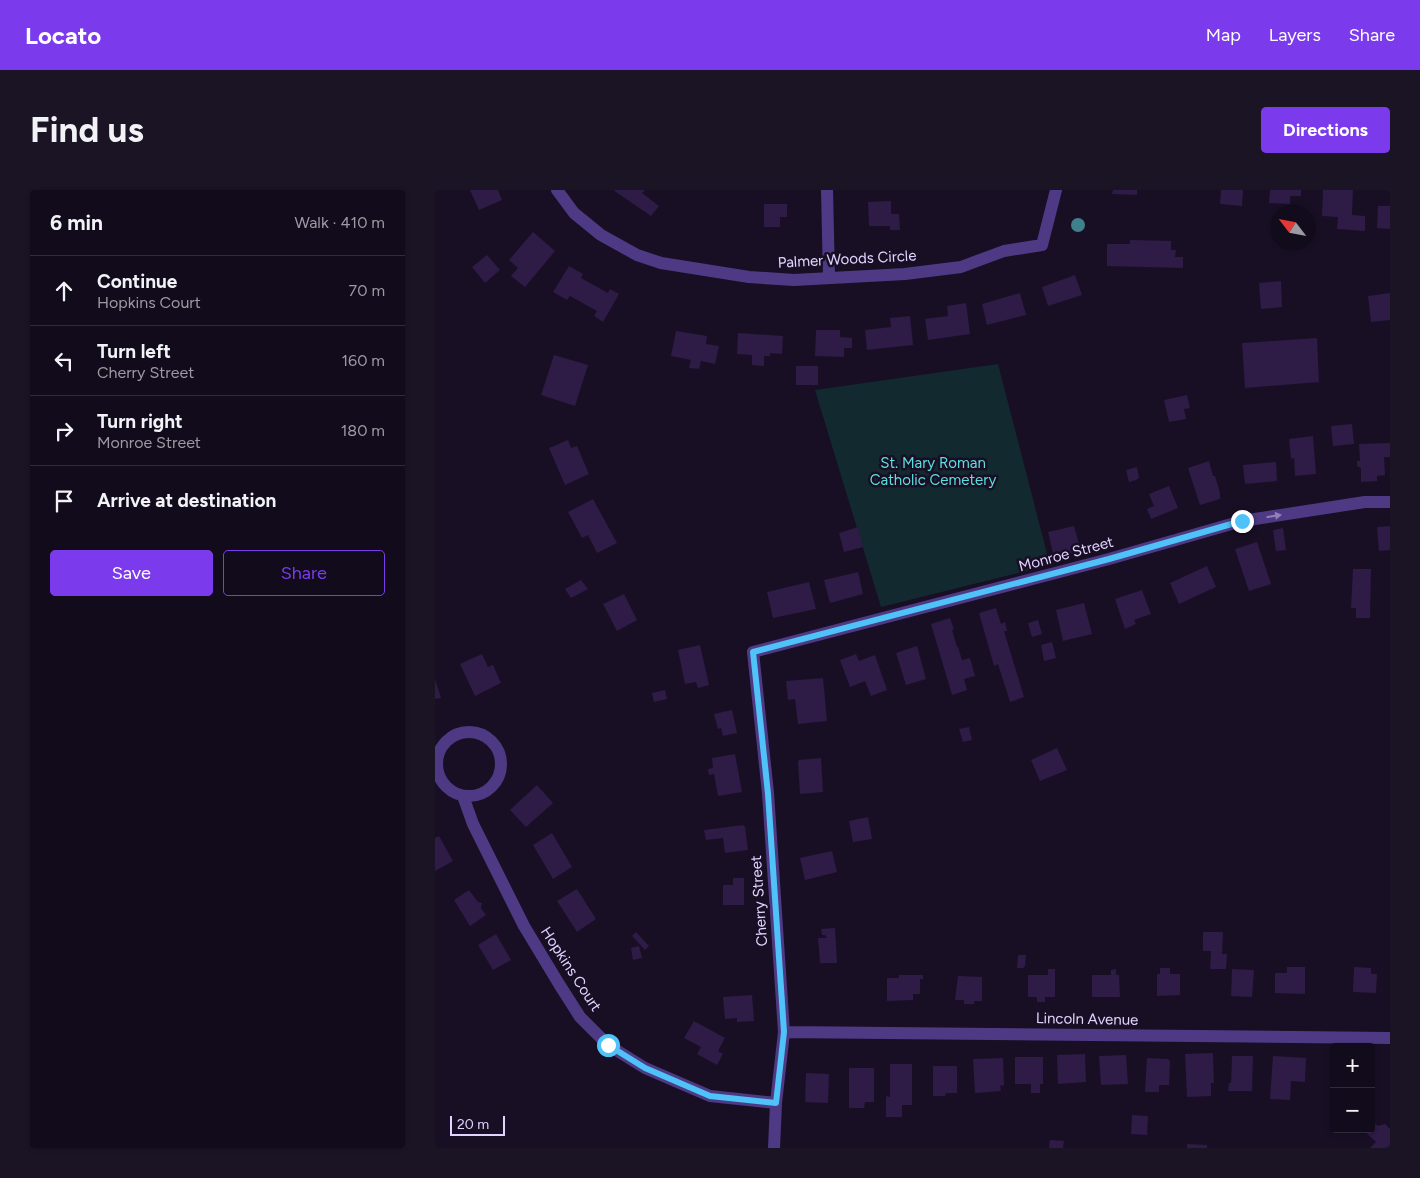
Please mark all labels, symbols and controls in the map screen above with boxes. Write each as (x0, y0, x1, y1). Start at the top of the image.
text: Locato (25, 21, 101, 50)
text: Map (1206, 24, 1241, 46)
text: Layers (1269, 24, 1321, 46)
text: Share (1349, 24, 1395, 46)
button: Directions (1261, 107, 1390, 153)
text: Find us (30, 109, 144, 151)
north arrow (1270, 205, 1315, 250)
text: 6 min (50, 210, 103, 235)
text: Walk · 410 m (295, 213, 385, 232)
street label: Palmer Woods Circle (777, 246, 917, 272)
text: Continue (97, 270, 177, 293)
icon: ahead (50, 277, 78, 305)
text: 70 m (349, 281, 385, 300)
text: Hopkins Court (97, 293, 201, 312)
text: Turn left (97, 340, 171, 363)
icon: left (50, 347, 78, 375)
text: 160 m (342, 351, 385, 370)
text: Cherry Street (97, 363, 194, 382)
text: Turn right (97, 410, 183, 433)
icon: right (50, 417, 78, 445)
text: 180 m (341, 421, 385, 440)
text: Monroe Street (97, 433, 201, 452)
park label: St. Mary Roman Catholic Cemetery (870, 454, 996, 489)
icon: arrive (50, 487, 78, 515)
text: Arrive at destination (97, 489, 276, 512)
route end (1231, 510, 1254, 533)
one-way arrow (1266, 512, 1282, 520)
street label: Monroe Street (1017, 533, 1116, 575)
button: Save (50, 550, 213, 596)
button: Share (223, 550, 385, 596)
street label: Cherry Street (747, 855, 771, 947)
street label: Hopkins Court (537, 923, 605, 1015)
street label: Lincoln Avenue (1036, 1009, 1138, 1029)
route start (597, 1034, 620, 1057)
map controls (1330, 1043, 1375, 1133)
button: + (1330, 1043, 1375, 1088)
button: − (1330, 1088, 1375, 1133)
scale bar (450, 1113, 505, 1136)
text: 20 m (457, 1116, 489, 1133)

